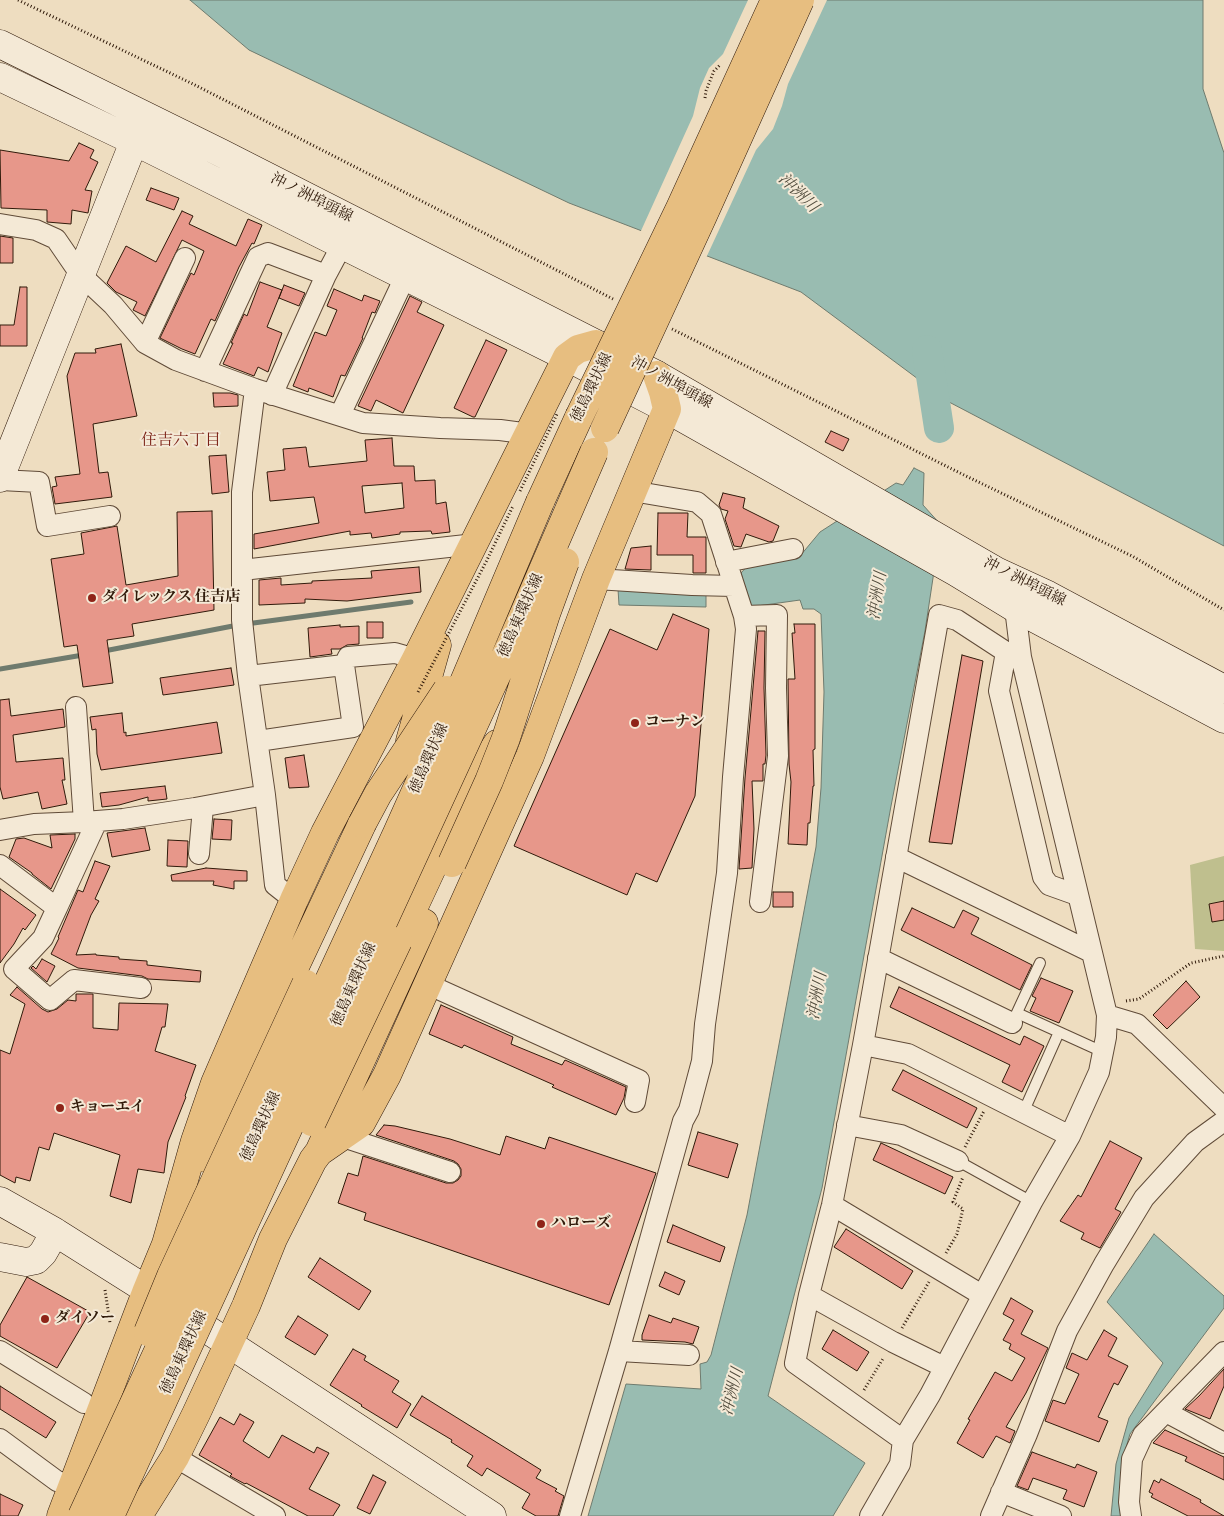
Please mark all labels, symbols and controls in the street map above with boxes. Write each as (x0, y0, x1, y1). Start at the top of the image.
water label: 沖洲川 (773, 170, 821, 218)
street label: 沖ノ洲埠頭線 (267, 171, 355, 227)
street label: 徳島環状線 (568, 350, 618, 426)
street label: 沖ノ洲埠頭線 (627, 354, 715, 414)
district label: 住吉六丁目 (141, 432, 221, 452)
street label: 沖ノ洲埠頭線 (980, 555, 1068, 611)
street label: 徳島東環状線 (495, 571, 549, 661)
water label: 沖洲川 (866, 571, 892, 621)
place label: ダイレックス 住吉店 (102, 589, 240, 607)
marker: ダイレックス 住吉店 (86, 592, 98, 604)
place label: コーナン (645, 714, 705, 732)
marker: コーナン (629, 717, 641, 729)
street label: 徳島環状線 (407, 721, 453, 797)
street label: 徳島東環状線 (328, 940, 382, 1030)
water label: 沖洲川 (805, 971, 833, 1021)
street label: 徳島環状線 (238, 1089, 286, 1165)
place label: キョーエイ (70, 1099, 145, 1117)
marker: キョーエイ (54, 1102, 66, 1114)
place label: ハローズ (551, 1215, 611, 1233)
marker: ハローズ (535, 1218, 547, 1230)
street label: 徳島東環状線 (158, 1308, 212, 1398)
place label: ダイソー (55, 1310, 115, 1328)
marker: ダイソー (39, 1313, 51, 1325)
water label: 沖洲川 (719, 1366, 749, 1418)

